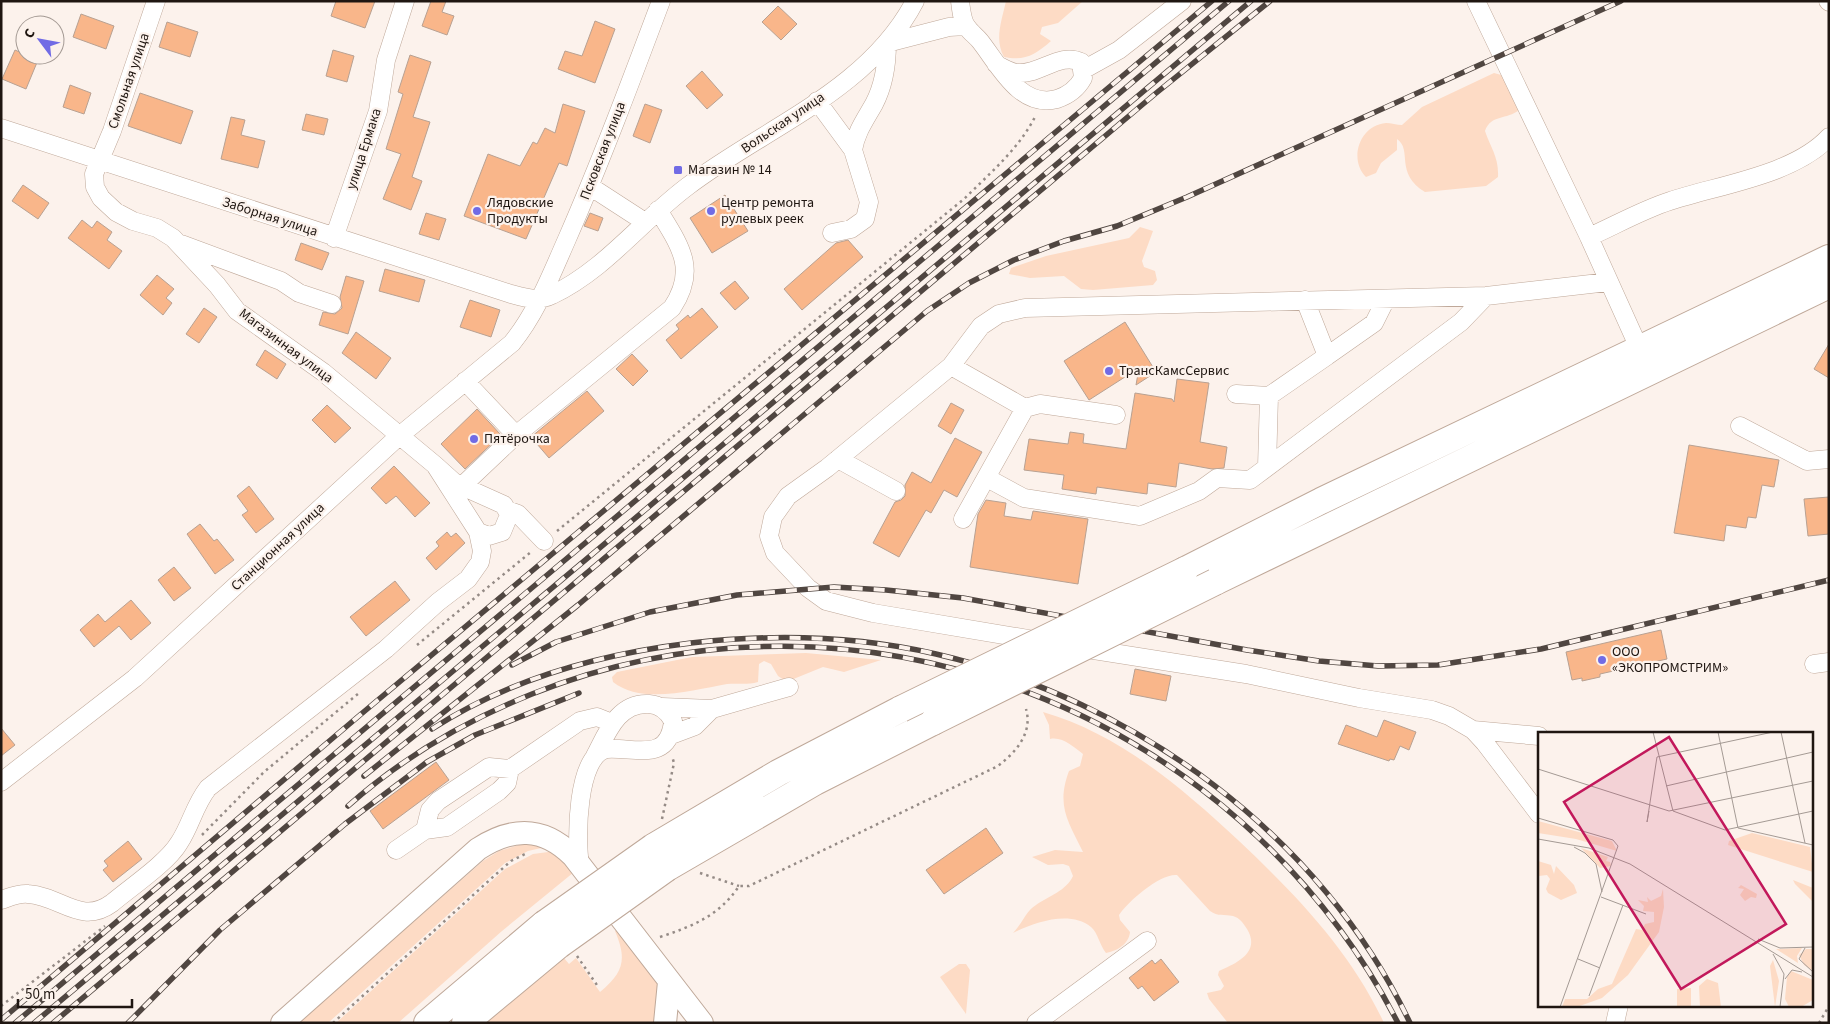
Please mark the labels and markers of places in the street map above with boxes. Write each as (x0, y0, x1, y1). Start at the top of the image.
place label: Магазин № 14 (688, 160, 772, 180)
marker: Магазин № 14 (672, 164, 684, 176)
place label: Лядовские Продукты (487, 193, 553, 229)
place label: Центр ремонта рулевых реек (721, 193, 814, 229)
marker: Лядовские Продукты (471, 205, 483, 217)
marker: Центр ремонта рулевых реек (705, 205, 717, 217)
place label: ТрансКамсСервис (1119, 361, 1230, 381)
marker: ТрансКамсСервис (1103, 365, 1115, 377)
place label: Пятёрочка (484, 429, 550, 449)
marker: Пятёрочка (468, 433, 480, 445)
place label: ООО «ЭКОПРОМСТРИМ» (1612, 642, 1728, 678)
marker: ООО «ЭКОПРОМСТРИМ» (1596, 654, 1608, 666)

